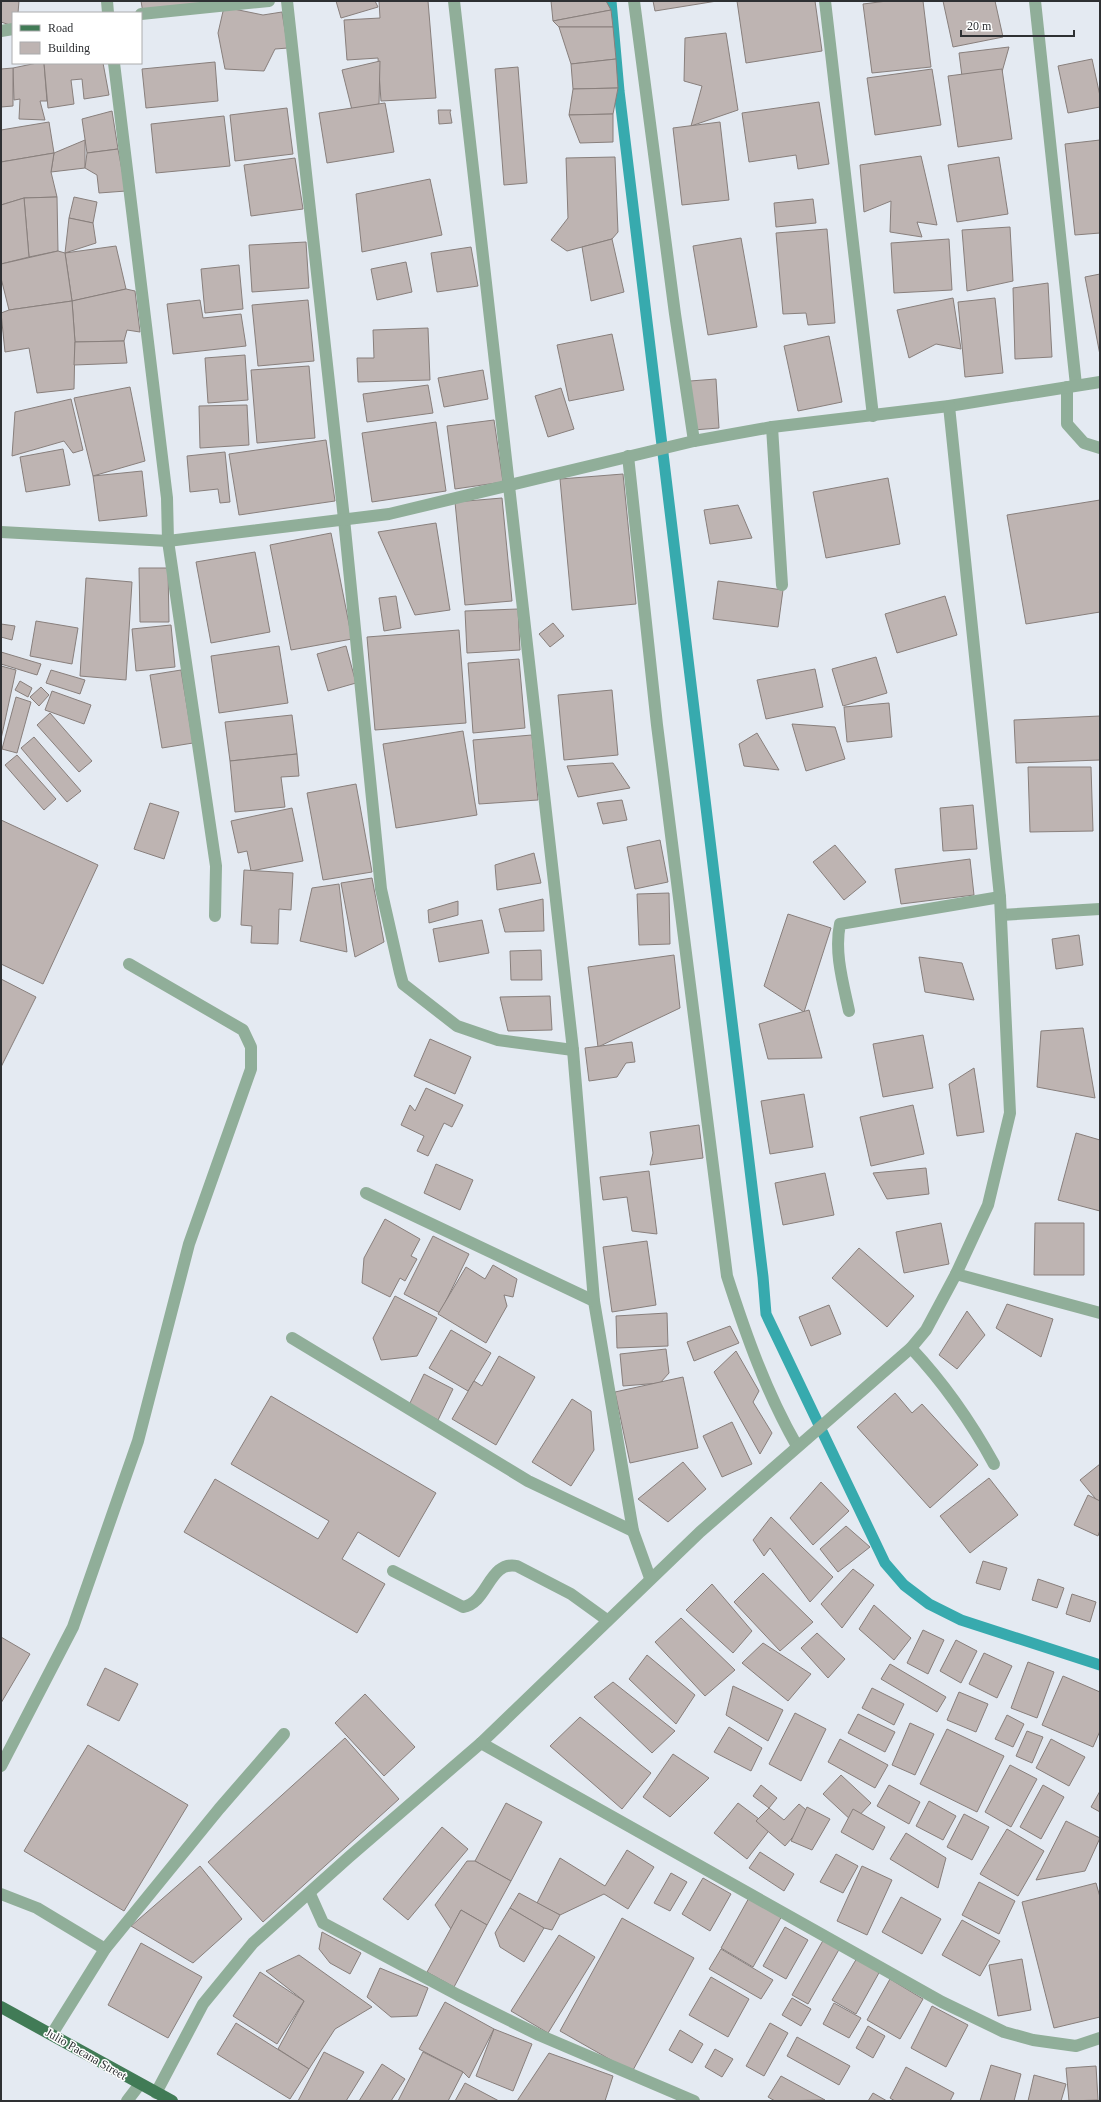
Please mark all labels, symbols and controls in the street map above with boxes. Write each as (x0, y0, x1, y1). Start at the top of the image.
legend (12, 12, 142, 64)
scale bar (961, 12, 1074, 38)
text: 20 m (967, 19, 992, 33)
text: Road (48, 21, 73, 35)
text: Building (48, 41, 90, 55)
street label: Julio Pacana Street (43, 2025, 130, 2083)

